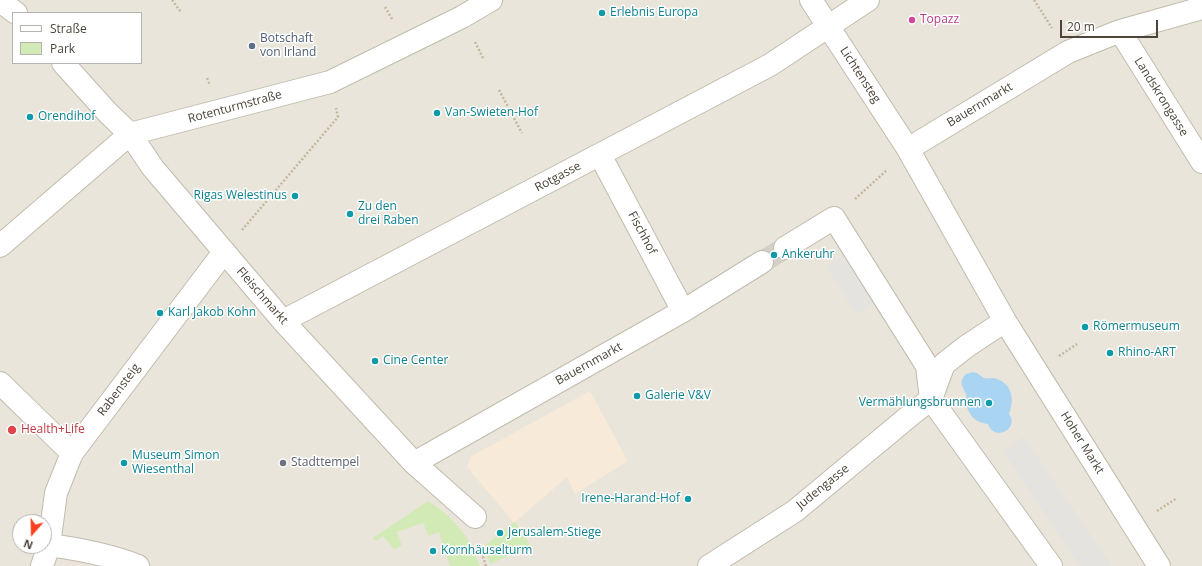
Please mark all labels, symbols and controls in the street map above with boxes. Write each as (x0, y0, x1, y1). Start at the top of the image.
place label: Erlebnis Europa (610, 6, 698, 20)
marker: Erlebnis Europa (597, 8, 607, 18)
legend (12, 12, 142, 64)
scale bar (1062, 12, 1160, 38)
place label: Topazz (920, 13, 959, 27)
marker: Topazz (907, 15, 917, 25)
text: 20 m (1067, 18, 1095, 35)
text: Straße (50, 20, 87, 37)
place label: Botschaft von Irland (260, 32, 316, 60)
text: Park (50, 40, 75, 57)
marker: Botschaft von Irland (247, 41, 257, 51)
street label: Lichtensteg (837, 44, 883, 106)
street label: Landskrongasse (1131, 55, 1191, 139)
street label: Bauernmarkt (945, 80, 1015, 130)
street label: Rotenturmstraße (187, 88, 283, 126)
place label: Van-Swieten-Hof (445, 106, 538, 120)
marker: Van-Swieten-Hof (432, 108, 442, 118)
place label: Orendihof (38, 110, 95, 124)
marker: Orendihof (25, 112, 35, 122)
street label: Rotgasse (532, 159, 584, 195)
place label: Rigas Welestinus (193, 189, 287, 203)
marker: Rigas Welestinus (290, 191, 300, 201)
place label: Zu den drei Raben (358, 200, 419, 228)
marker: Zu den drei Raben (345, 209, 355, 219)
street label: Fischhof (625, 209, 659, 257)
place label: Ankeruhr (782, 248, 835, 262)
marker: Ankeruhr (769, 250, 779, 260)
street label: Fleischmarkt (233, 264, 291, 328)
place label: Karl Jakob Kohn (168, 306, 256, 320)
marker: Karl Jakob Kohn (155, 308, 165, 318)
place label: Römermuseum (1093, 320, 1180, 334)
marker: Römermuseum (1080, 322, 1090, 332)
street label: Bauernmarkt (553, 340, 625, 388)
place label: Rhino-ART (1118, 346, 1176, 360)
marker: Rhino-ART (1105, 348, 1115, 358)
place label: Cine Center (383, 354, 448, 368)
marker: Cine Center (370, 356, 380, 366)
street label: Rabensteig (95, 361, 143, 419)
place label: Galerie V&V (645, 389, 711, 403)
marker: Galerie V&V (632, 391, 642, 401)
place label: Vermählungsbrunnen (859, 396, 981, 410)
marker: Vermählungsbrunnen (984, 398, 994, 408)
street label: Hoher Markt (1057, 409, 1107, 477)
place label: Health+Life (21, 423, 85, 437)
marker: Health+Life (6, 424, 18, 436)
place label: Museum Simon Wiesenthal (132, 449, 219, 477)
place label: Stadttempel (291, 456, 359, 470)
marker: Museum Simon Wiesenthal (119, 458, 129, 468)
marker: Stadttempel (278, 458, 288, 468)
street label: Judengasse (794, 461, 852, 513)
place label: Irene-Harand-Hof (581, 492, 680, 506)
marker: Irene-Harand-Hof (683, 494, 693, 504)
north arrow (12, 514, 52, 554)
place label: Jerusalem-Stiege (508, 526, 601, 540)
marker: Jerusalem-Stiege (495, 528, 505, 538)
text: N (21, 536, 35, 553)
place label: Kornhäuselturm (441, 544, 532, 558)
marker: Kornhäuselturm (428, 546, 438, 556)

